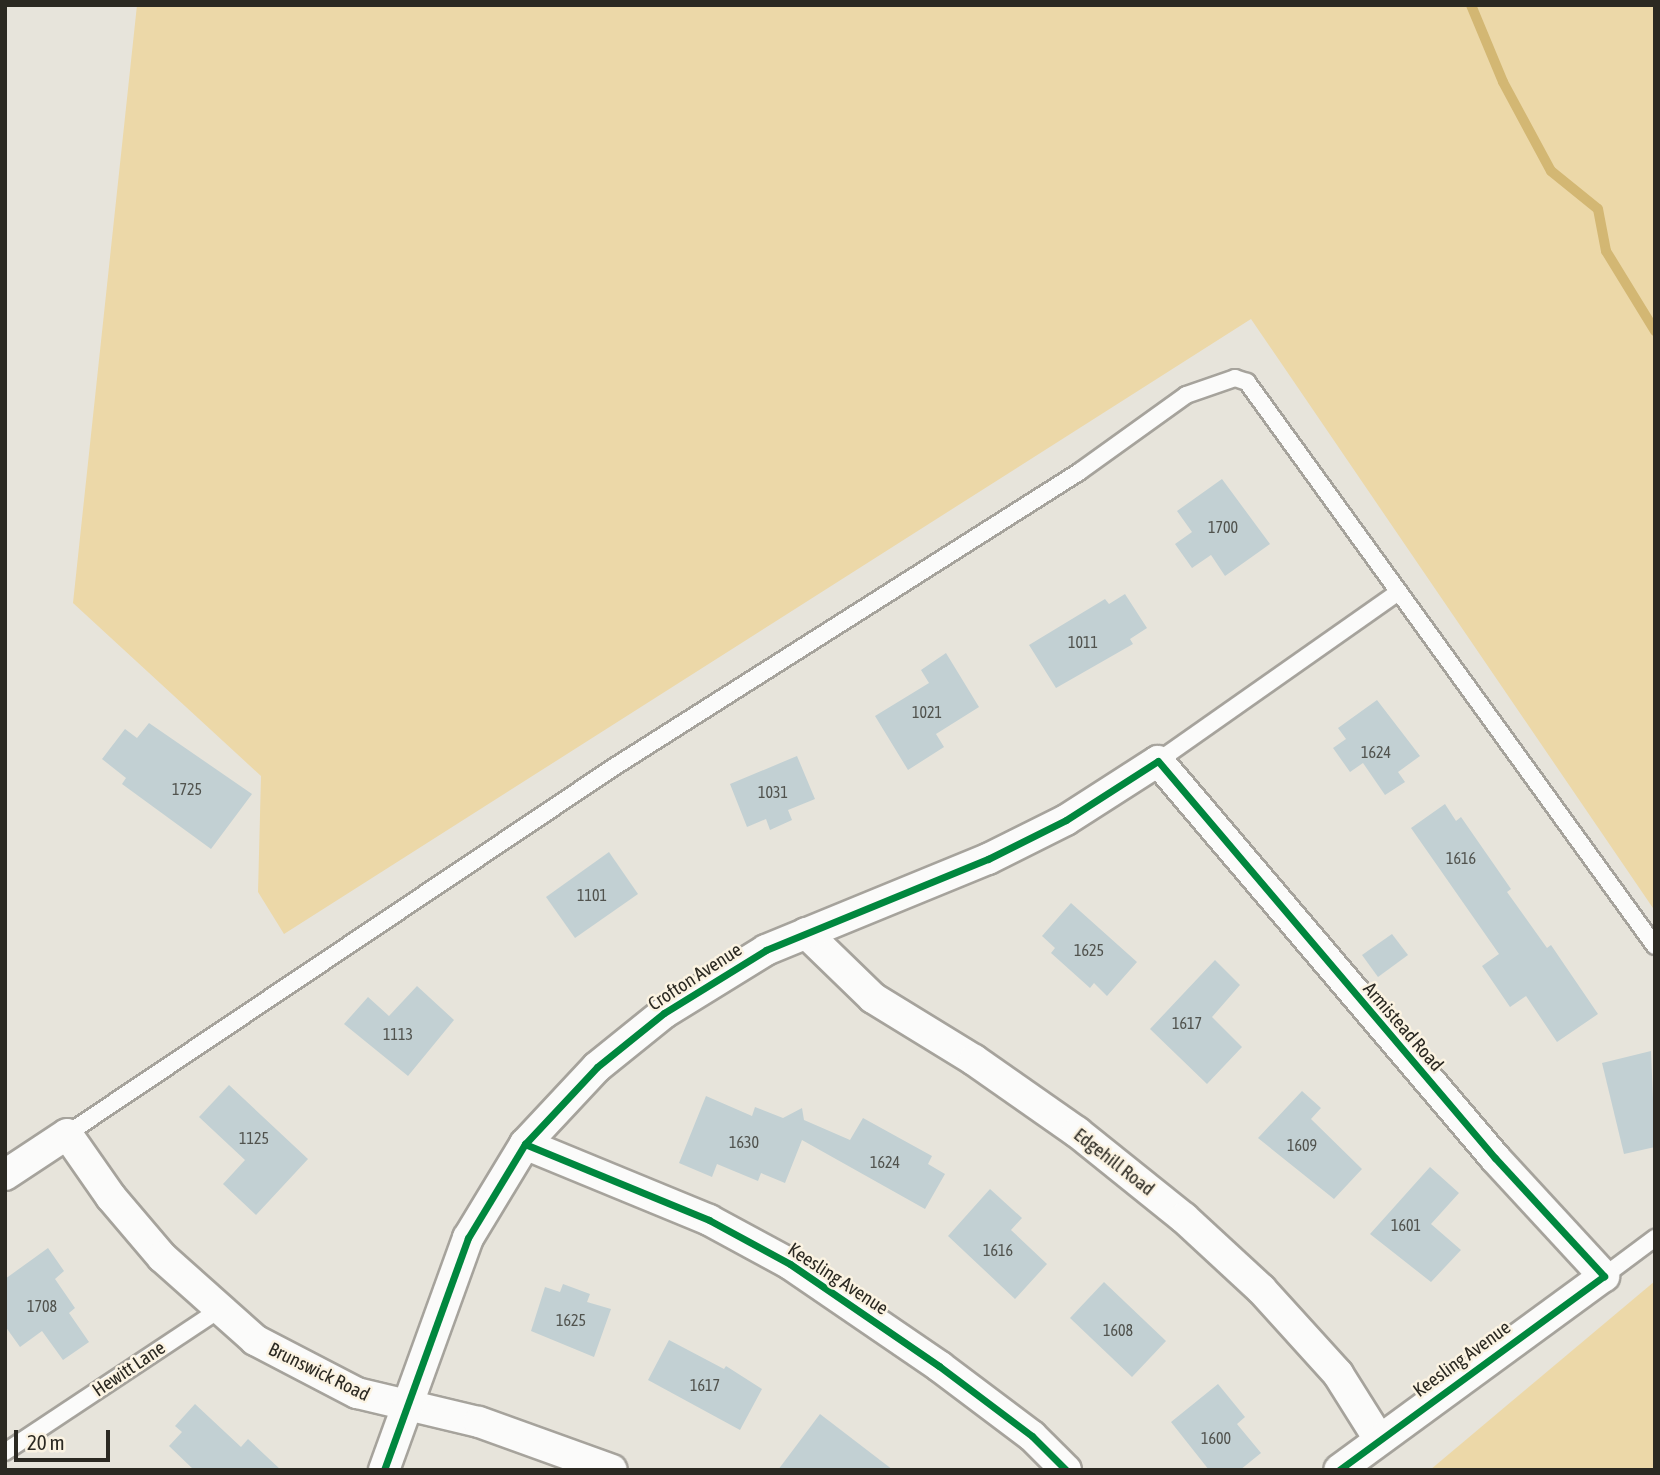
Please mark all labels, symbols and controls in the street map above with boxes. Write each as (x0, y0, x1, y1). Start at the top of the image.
house number: 1700 (1208, 517, 1238, 537)
house number: 1011 (1068, 632, 1098, 652)
house number: 1021 (912, 702, 942, 722)
house number: 1624 (1361, 742, 1391, 762)
house number: 1725 (172, 779, 202, 799)
house number: 1031 (758, 782, 788, 802)
house number: 1616 (1446, 848, 1476, 868)
house number: 1101 (577, 885, 607, 905)
street label: Crofton Avenue (644, 938, 746, 1016)
house number: 1625 (1074, 940, 1104, 960)
street label: Armistead Road (1358, 978, 1448, 1076)
house number: 1617 (1172, 1013, 1202, 1033)
house number: 1113 (383, 1024, 413, 1044)
street label: Edgehill Road (1069, 1123, 1159, 1201)
house number: 1125 (239, 1128, 269, 1148)
house number: 1630 (729, 1132, 759, 1152)
house number: 1609 (1287, 1135, 1317, 1155)
house number: 1624 (870, 1152, 900, 1172)
house number: 1601 (1391, 1215, 1421, 1235)
street label: Keesling Avenue (784, 1238, 892, 1320)
house number: 1616 (983, 1240, 1013, 1260)
house number: 1708 (27, 1296, 57, 1316)
house number: 1625 (556, 1310, 586, 1330)
street label: Keesling Avenue (1409, 1316, 1515, 1402)
house number: 1608 (1103, 1320, 1133, 1340)
street label: Hewitt Lane (88, 1336, 170, 1402)
street label: Brunswick Road (265, 1338, 373, 1406)
house number: 1617 (690, 1375, 720, 1395)
scale bar (18, 1416, 114, 1460)
house number: 1600 (1201, 1428, 1231, 1448)
text: 20 m (27, 1430, 65, 1454)

